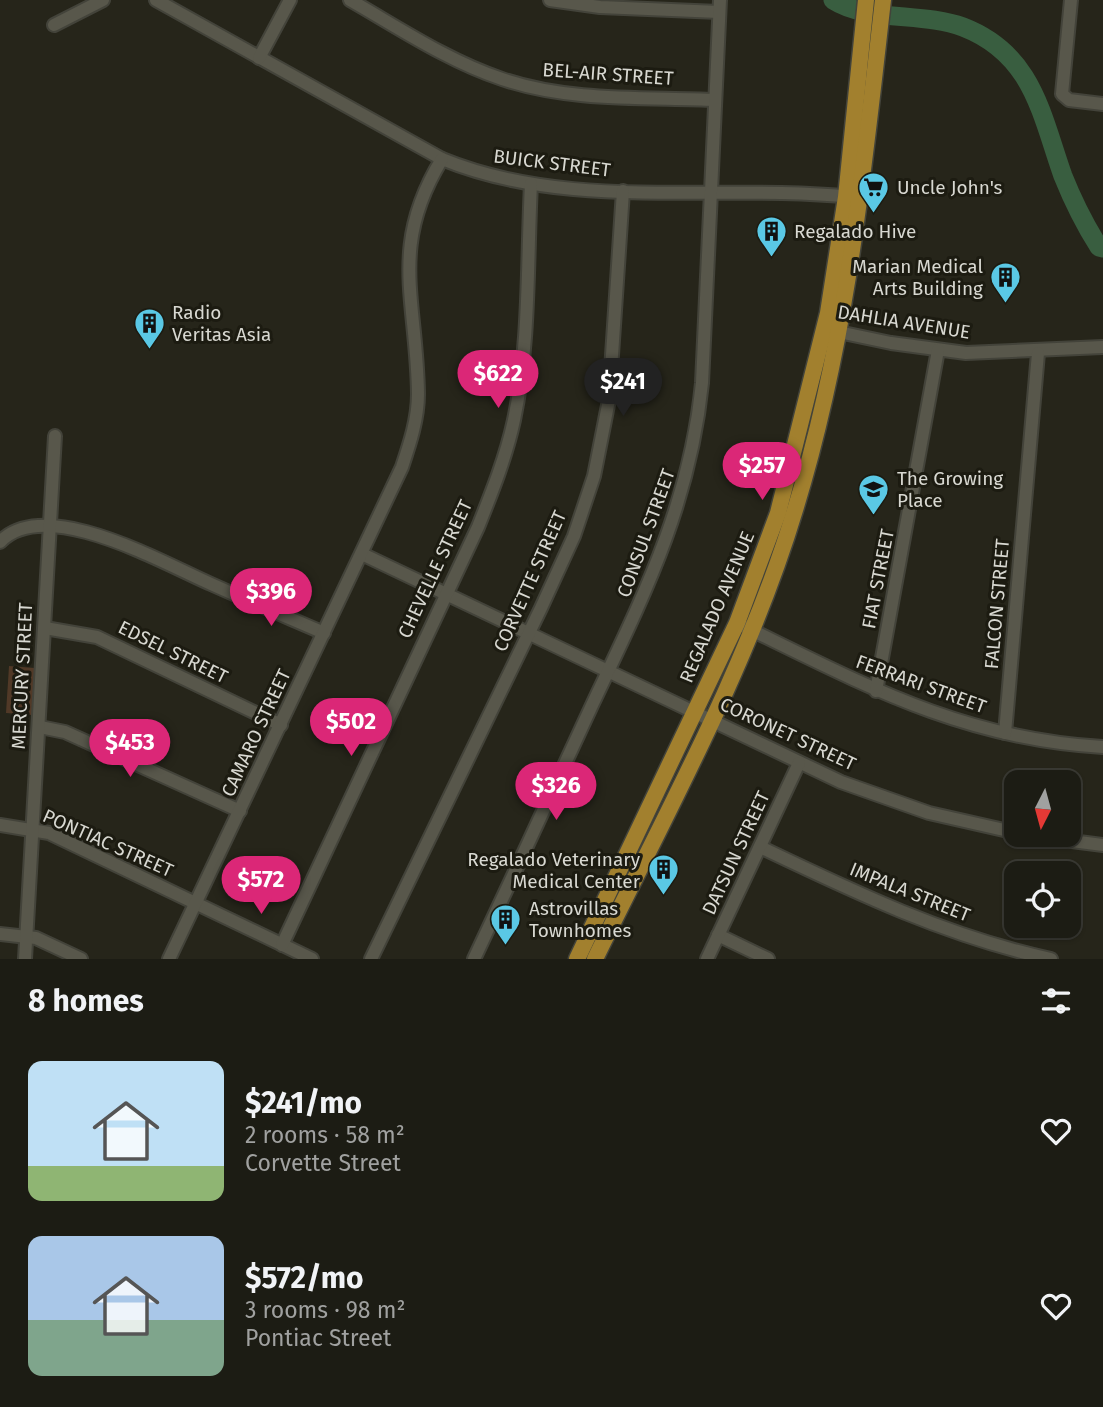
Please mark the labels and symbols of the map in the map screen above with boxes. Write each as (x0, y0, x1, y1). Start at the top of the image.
street label: BEL-AIR STREET (542, 58, 674, 90)
street label: BUICK STREET (492, 144, 612, 182)
supermarket icon: Uncle John's (857, 170, 891, 214)
place label: Uncle John's (897, 176, 1003, 199)
building icon: Regalado Hive (754, 214, 788, 258)
place label: Regalado Hive (794, 220, 916, 243)
place label: Marian Medical Arts Building (852, 255, 983, 300)
building icon: Marian Medical Arts Building (989, 260, 1023, 304)
street label: DAHLIA AVENUE (836, 300, 972, 344)
place label: Radio Veritas Asia (172, 301, 271, 346)
building icon: Radio Veritas Asia (132, 306, 166, 350)
pin: $622 (457, 350, 539, 410)
pin: $241 (582, 358, 664, 418)
pin: $257 (721, 442, 803, 502)
street label: CONSUL STREET (612, 465, 680, 600)
place label: The Growing Place (897, 467, 1003, 512)
school or university icon: The Growing Place (857, 472, 891, 516)
street label: CHEVELLE STREET (393, 496, 477, 642)
street label: CORVETTE STREET (489, 507, 571, 655)
street label: FIAT STREET (857, 527, 899, 631)
street label: REGALADO AVENUE (675, 528, 759, 686)
street label: FALCON STREET (980, 538, 1014, 670)
pin: $396 (230, 568, 312, 628)
street label: MERCURY STREET (7, 602, 37, 750)
street label: EDSEL STREET (115, 616, 232, 688)
street label: FERRARI STREET (853, 650, 989, 718)
street label: CAMARO STREET (216, 665, 296, 800)
street label: CORONET STREET (716, 692, 860, 776)
pin: $502 (310, 698, 392, 758)
pin: $453 (89, 720, 171, 779)
pin: $326 (515, 762, 597, 822)
north arrow (1004, 770, 1082, 847)
street label: DATSUN STREET (697, 787, 775, 918)
street label: PONTIAC STREET (39, 804, 177, 882)
place label: Regalado Veterinary Medical Center (467, 848, 641, 893)
building icon: Regalado Veterinary Medical Center (646, 853, 680, 897)
pin: $572 (220, 856, 302, 916)
street label: IMPALA STREET (846, 857, 974, 927)
place label: Astrovillas Townhomes (529, 897, 631, 942)
building icon: Astrovillas Townhomes (489, 902, 523, 946)

